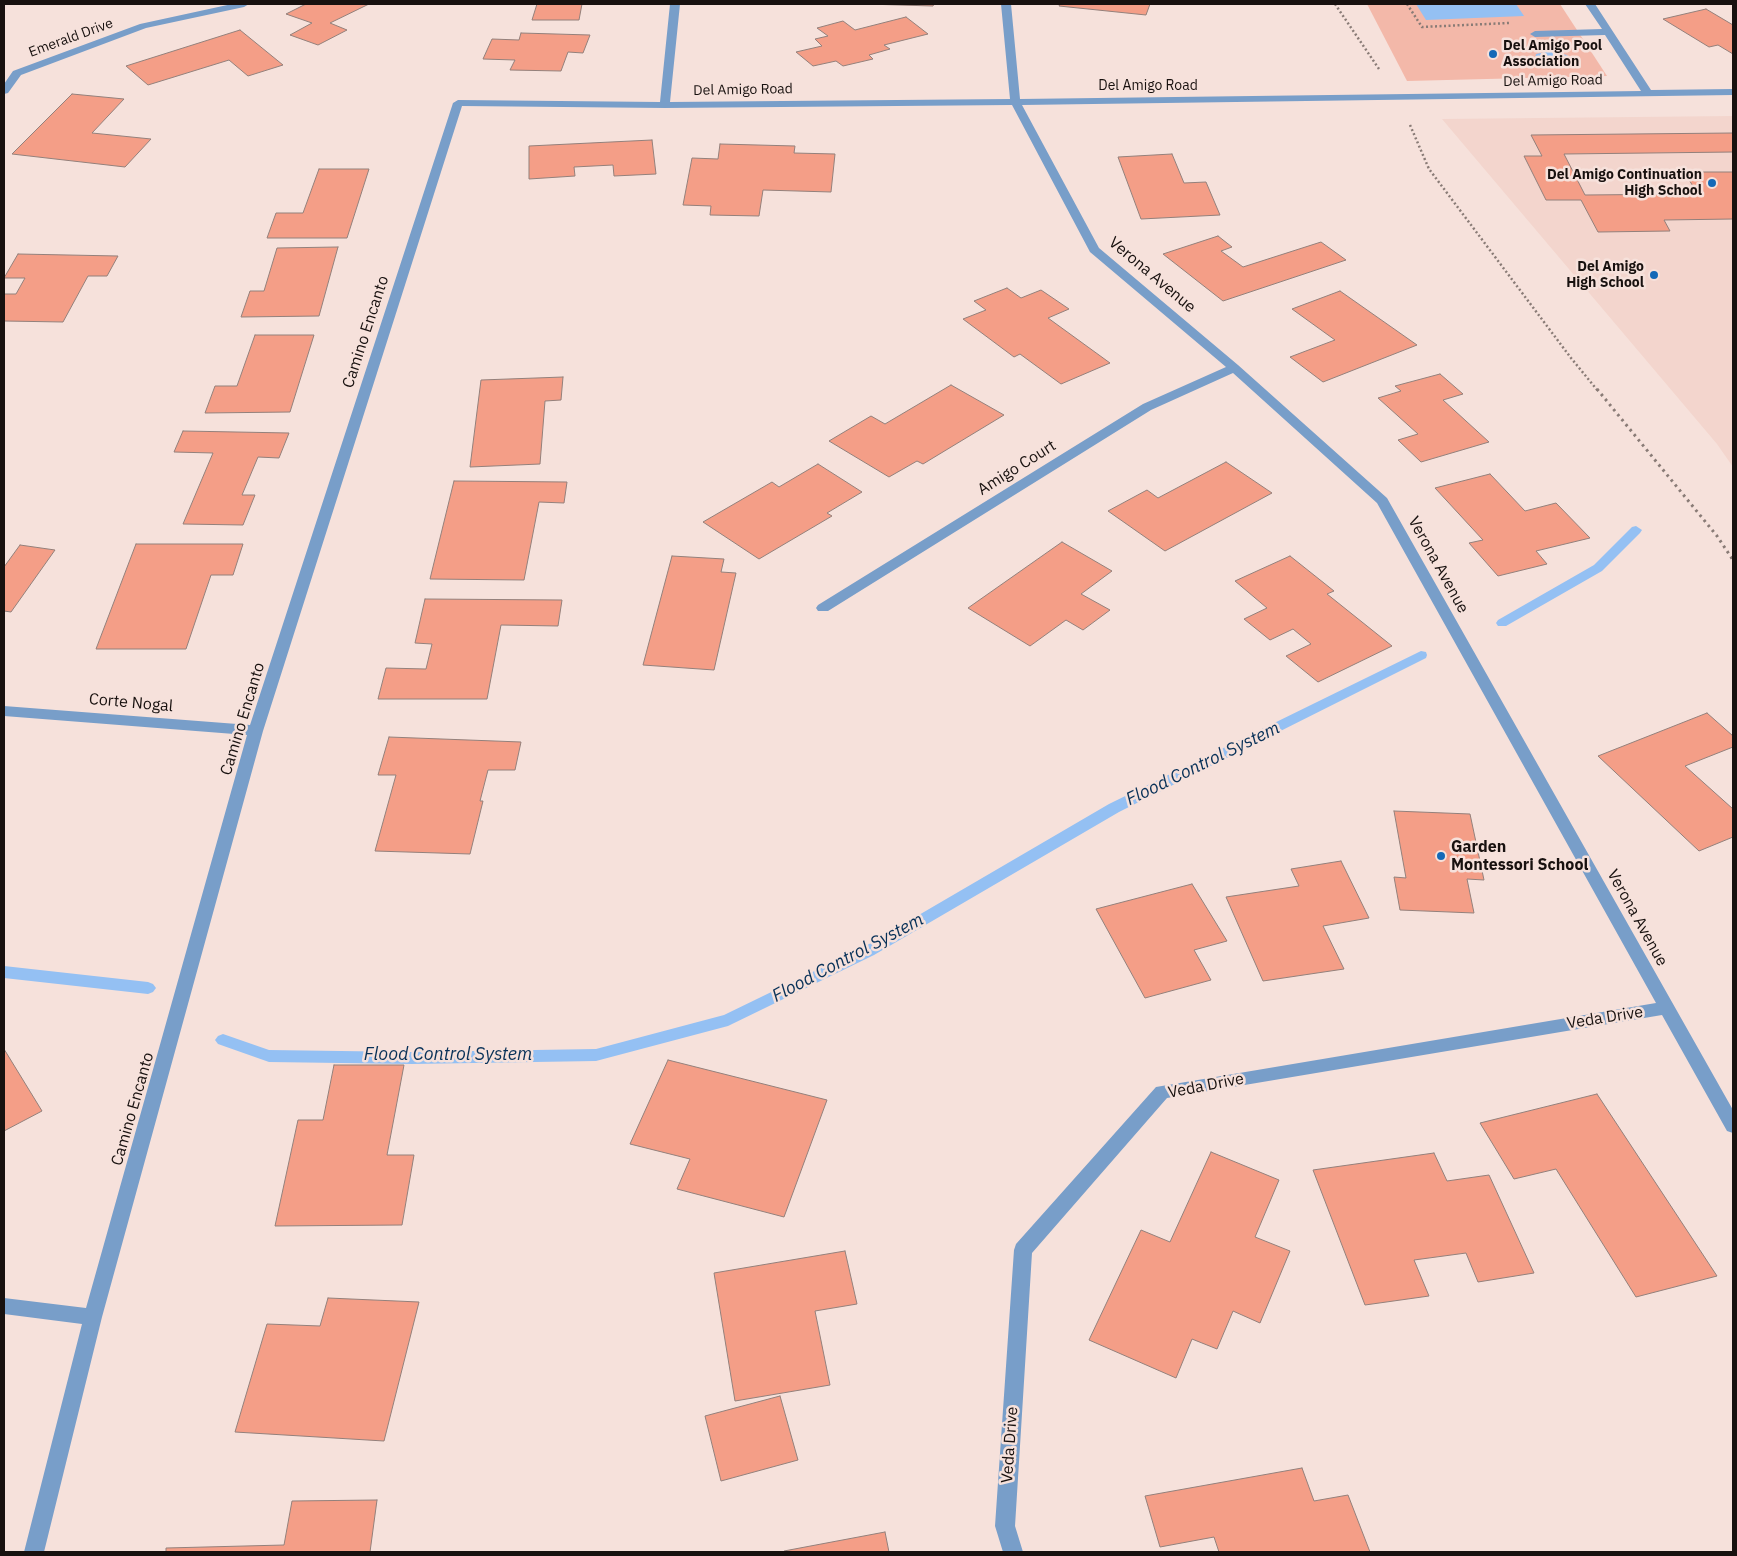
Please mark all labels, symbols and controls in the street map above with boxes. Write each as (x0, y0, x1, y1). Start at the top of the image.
street label: Emerald Drive (27, 15, 115, 61)
place label: Del Amigo Pool Association (1503, 38, 1602, 70)
marker: Del Amigo Pool Association (1487, 48, 1499, 60)
street label: Del Amigo Road (1503, 72, 1603, 90)
street label: Del Amigo Road (1098, 78, 1198, 94)
street label: Del Amigo Road (693, 81, 793, 99)
place label: Del Amigo Continuation High School (1547, 167, 1702, 200)
marker: Del Amigo Continuation High School (1706, 177, 1718, 189)
street label: Verona Avenue (1105, 233, 1199, 317)
place label: Del Amigo High School (1566, 259, 1644, 292)
marker: Del Amigo High School (1648, 269, 1660, 281)
street label: Camino Encanto (339, 273, 393, 391)
street label: Amigo Court (974, 436, 1060, 500)
street label: Verona Avenue (1404, 513, 1472, 617)
street label: Camino Encanto (217, 660, 269, 778)
street label: Corte Nogal (88, 690, 174, 716)
water label: Flood Control System (1123, 717, 1283, 811)
place label: Garden Montessori School (1451, 837, 1588, 875)
marker: Garden Montessori School (1435, 850, 1447, 862)
street label: Verona Avenue (1603, 866, 1671, 970)
water label: Flood Control System (769, 909, 927, 1007)
street label: Veda Drive (1566, 1003, 1644, 1033)
water label: Flood Control System (364, 1044, 532, 1066)
street label: Camino Encanto (108, 1050, 158, 1168)
street label: Veda Drive (1166, 1069, 1246, 1103)
street label: Veda Drive (998, 1406, 1022, 1484)

